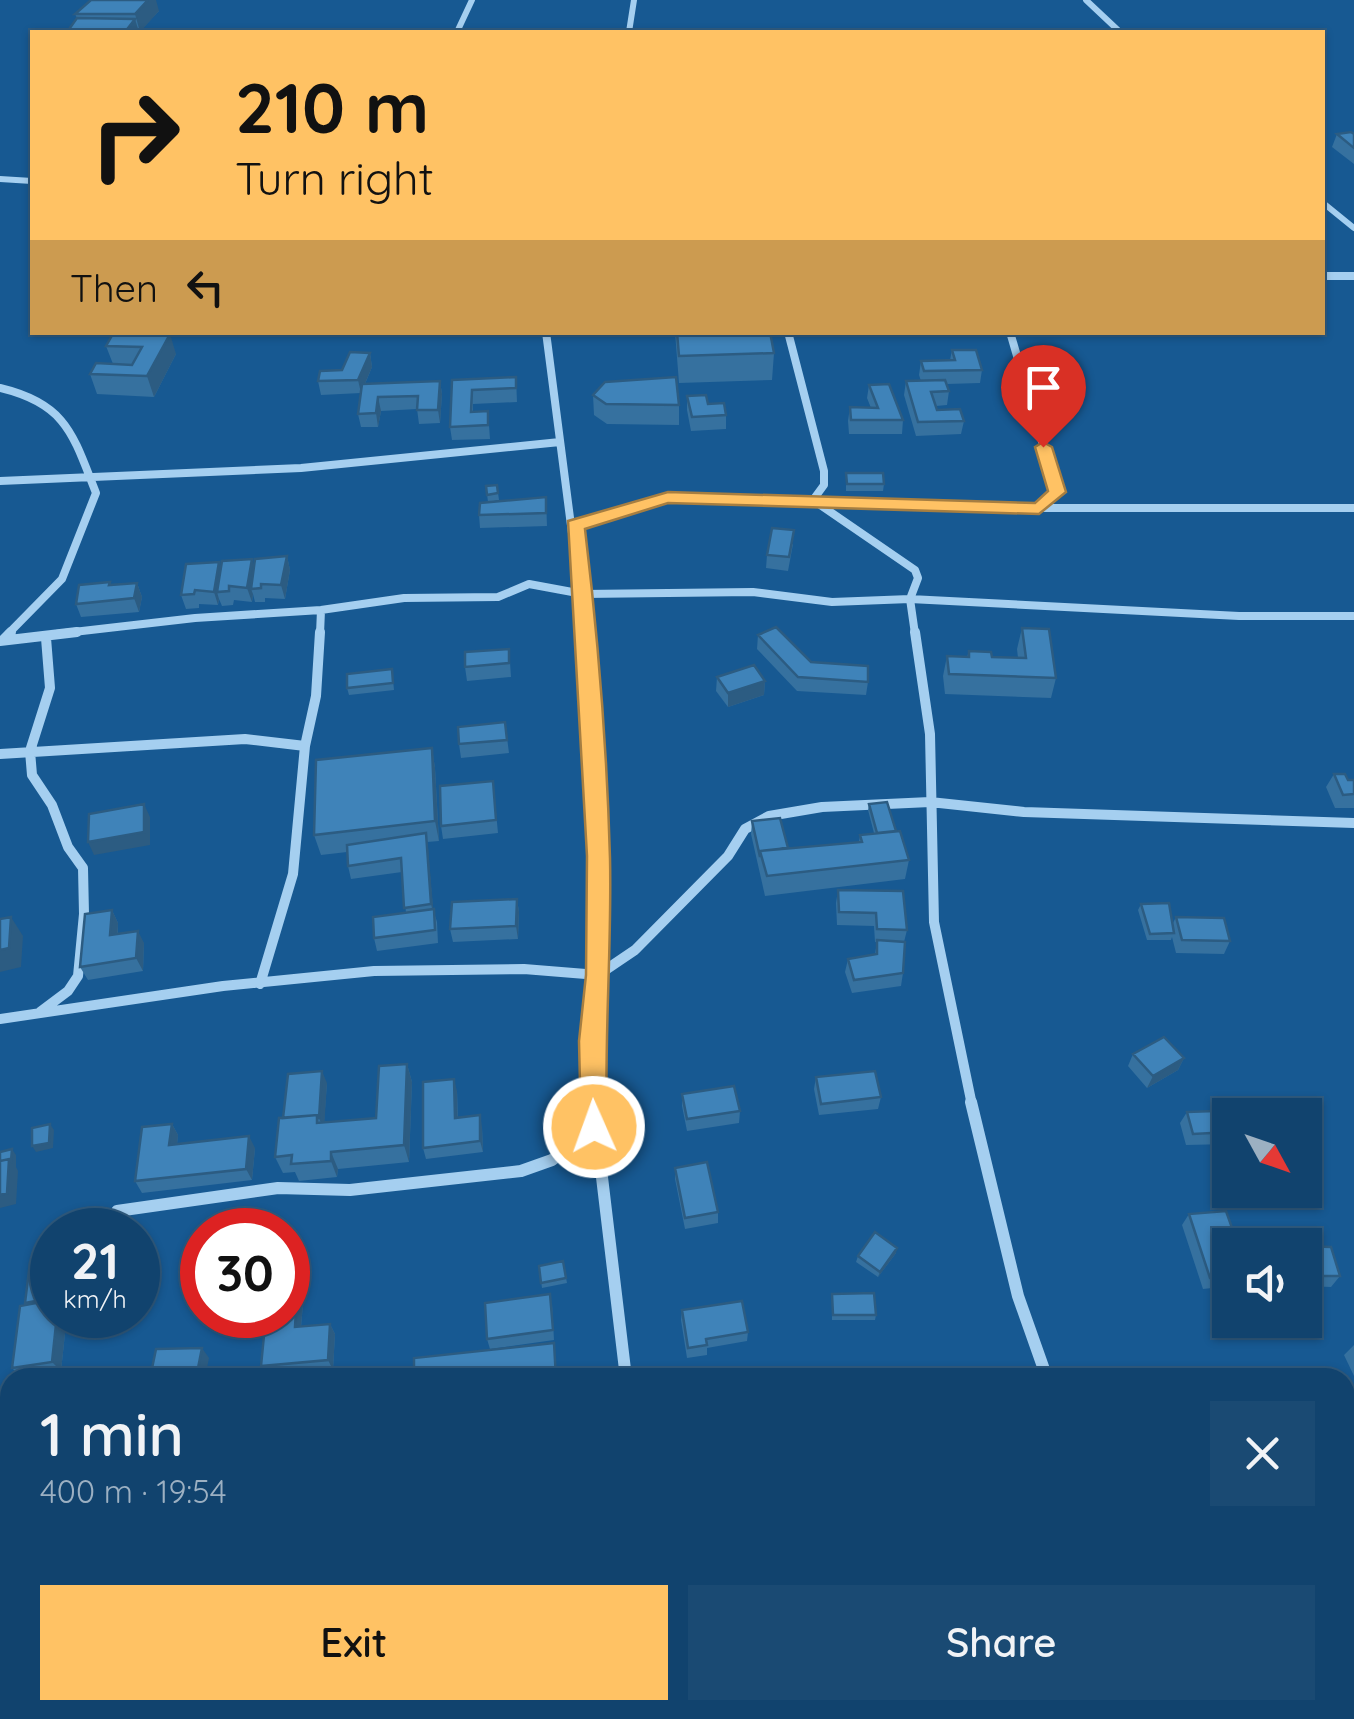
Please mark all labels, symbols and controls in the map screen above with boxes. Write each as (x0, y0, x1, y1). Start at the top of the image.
text: 210 m (235, 63, 429, 151)
icon: right (70, 70, 200, 200)
text: Turn right (235, 150, 434, 206)
icon: left (178, 260, 233, 315)
text: Then (70, 264, 158, 312)
pin (1001, 345, 1086, 448)
icon: arrive (1016, 360, 1071, 415)
position arrow (542, 1075, 646, 1179)
north arrow (1212, 1098, 1322, 1208)
map controls (1212, 1098, 1322, 1338)
speed limit sign: 30 (180, 1208, 310, 1338)
button: sound (1212, 1228, 1322, 1338)
text: 21 (71, 1229, 119, 1292)
text: km/h (63, 1283, 127, 1314)
text: 1 min (40, 1396, 184, 1471)
button: close (1210, 1401, 1315, 1506)
text: 400 m · 19:54 (40, 1471, 227, 1511)
button: Exit (40, 1585, 668, 1700)
button: Share (688, 1585, 1315, 1700)

